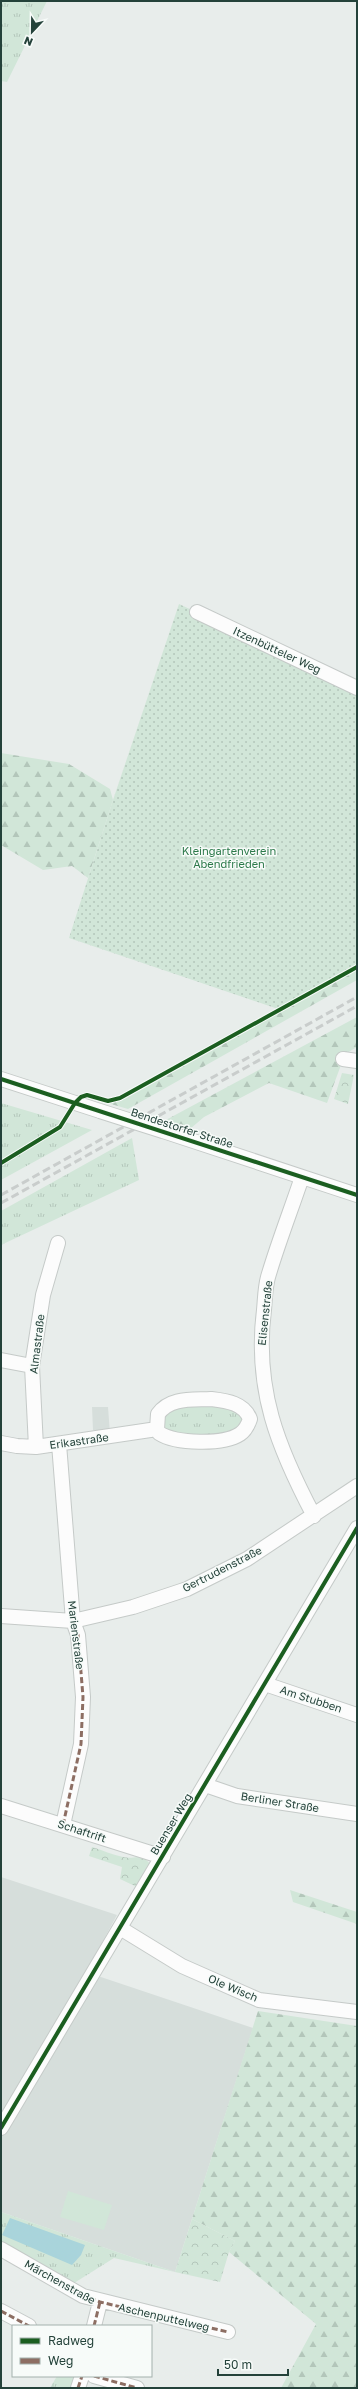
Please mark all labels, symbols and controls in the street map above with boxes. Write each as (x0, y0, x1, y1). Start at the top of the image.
north arrow (12, 12, 52, 52)
text: N (22, 34, 34, 49)
street label: Itzenbütteler Weg (231, 623, 323, 676)
park label: Kleingartenverein Abendfrieden (182, 844, 276, 870)
street label: Bendestorfer Straße (129, 1105, 235, 1150)
street label: Elisenstraße (255, 1280, 274, 1346)
street label: Almastraße (26, 1313, 47, 1375)
street label: Erikastraße (48, 1430, 109, 1451)
street label: Gertrudenstraße (180, 1543, 264, 1594)
street label: Marienstraße (66, 1600, 87, 1670)
street label: Am Stubben (279, 1682, 344, 1715)
street label: Berliner Straße (240, 1789, 320, 1814)
street label: Buenser Weg (147, 1791, 194, 1857)
street label: Schaftrift (56, 1817, 108, 1844)
street label: Ole Wisch (206, 1971, 260, 2004)
street label: Märchenstraße (22, 2257, 98, 2306)
street label: Aschenputtelweg (117, 2300, 211, 2333)
legend (12, 2325, 152, 2377)
text: Radweg (48, 2333, 94, 2348)
scale bar (218, 2351, 288, 2377)
text: Weg (48, 2353, 73, 2368)
text: 50 m (224, 2357, 252, 2372)

